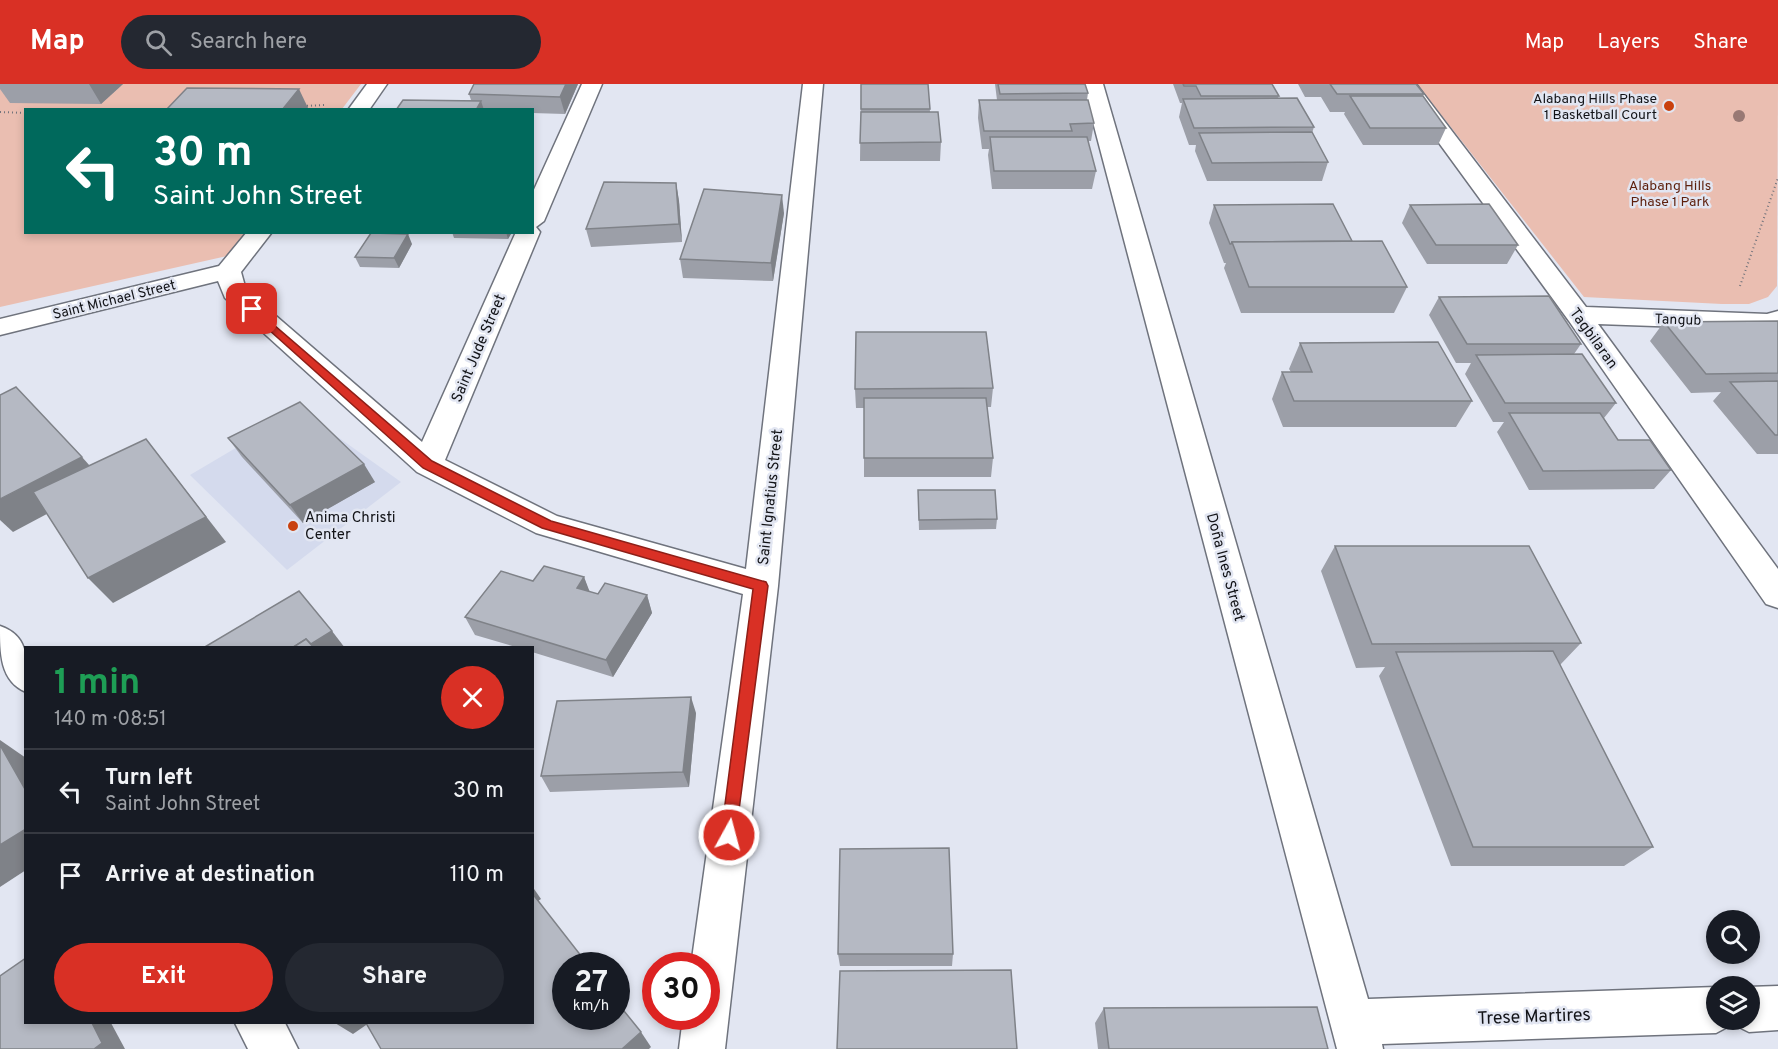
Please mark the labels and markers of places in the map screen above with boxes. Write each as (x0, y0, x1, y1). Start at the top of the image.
place label: Alabang Hills Phase 1 Basketball Court (1533, 91, 1657, 124)
marker: Alabang Hills Phase 1 Basketball Court (1662, 99, 1676, 113)
pin (226, 283, 277, 334)
place label: Anima Christi Center (305, 509, 396, 545)
marker: Anima Christi Center (286, 519, 300, 533)

